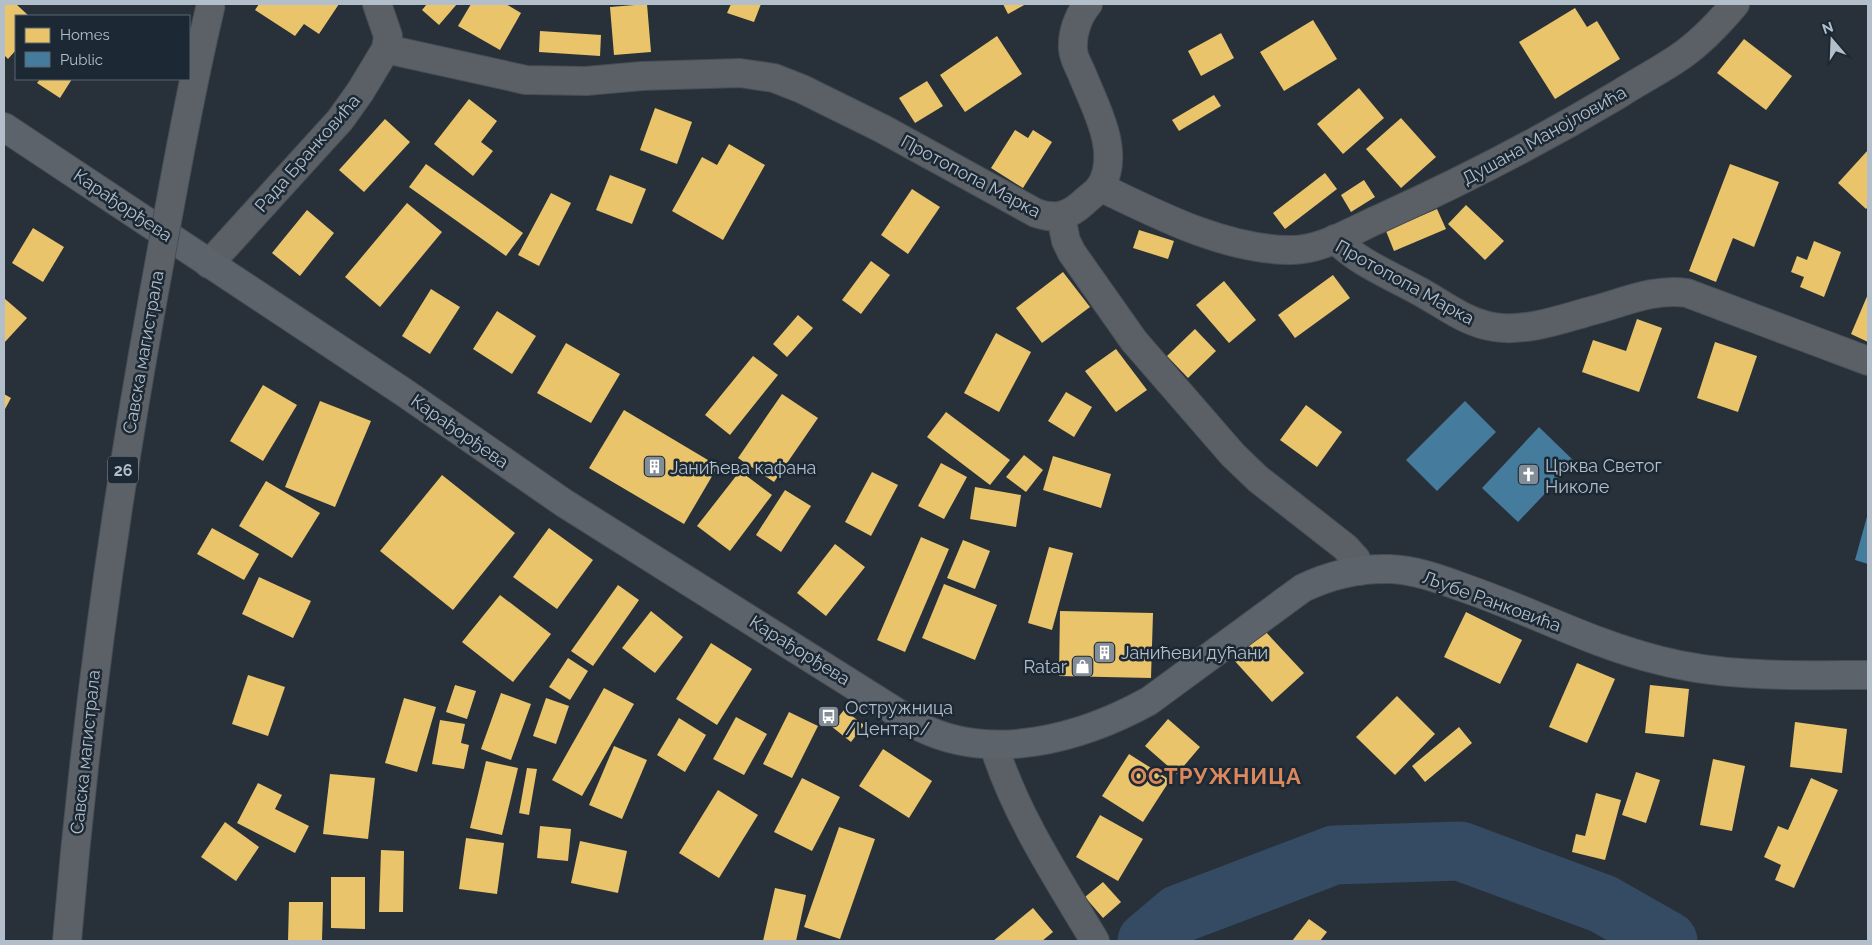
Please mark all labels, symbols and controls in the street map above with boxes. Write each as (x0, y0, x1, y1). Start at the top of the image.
legend (15, 15, 190, 80)
north arrow (1807, 15, 1857, 65)
text: N (1820, 18, 1835, 37)
text: Homes (60, 26, 110, 44)
text: Public (60, 51, 103, 69)
street label: Душана Манојловића (1458, 81, 1630, 189)
street label: Рада Бранковића (250, 90, 364, 216)
street label: Протопопа Марка (898, 130, 1044, 222)
street label: Карађорђева (70, 164, 176, 246)
street label: Протопопа Марка (1332, 235, 1478, 329)
street label: Савска магистрала (118, 269, 168, 435)
street label: Карађорђева (407, 390, 513, 472)
building icon: Јанићева кафана (642, 455, 666, 479)
place label: Црква Светог Николе (1545, 455, 1662, 497)
road number: 26 (108, 456, 138, 484)
place label: Јанићева кафана (670, 457, 816, 478)
church icon: Црква Светог Николе (1517, 463, 1541, 487)
street label: Љубе Ранковића (1420, 566, 1564, 636)
street label: Карађорђева (746, 611, 854, 689)
building icon: Јанићеви дућани (1093, 640, 1117, 664)
place label: Јанићеви дућани (1121, 642, 1268, 663)
shop icon: Ratar (1071, 654, 1095, 678)
place label: Ratar (1023, 656, 1068, 677)
street label: Савска магистрала (66, 669, 104, 835)
place label: Остружница /Центар/ (845, 697, 953, 739)
bus stop icon: Остружница /Центар/ (817, 705, 841, 729)
district label: ОСТРУЖНИЦА (1130, 763, 1302, 789)

